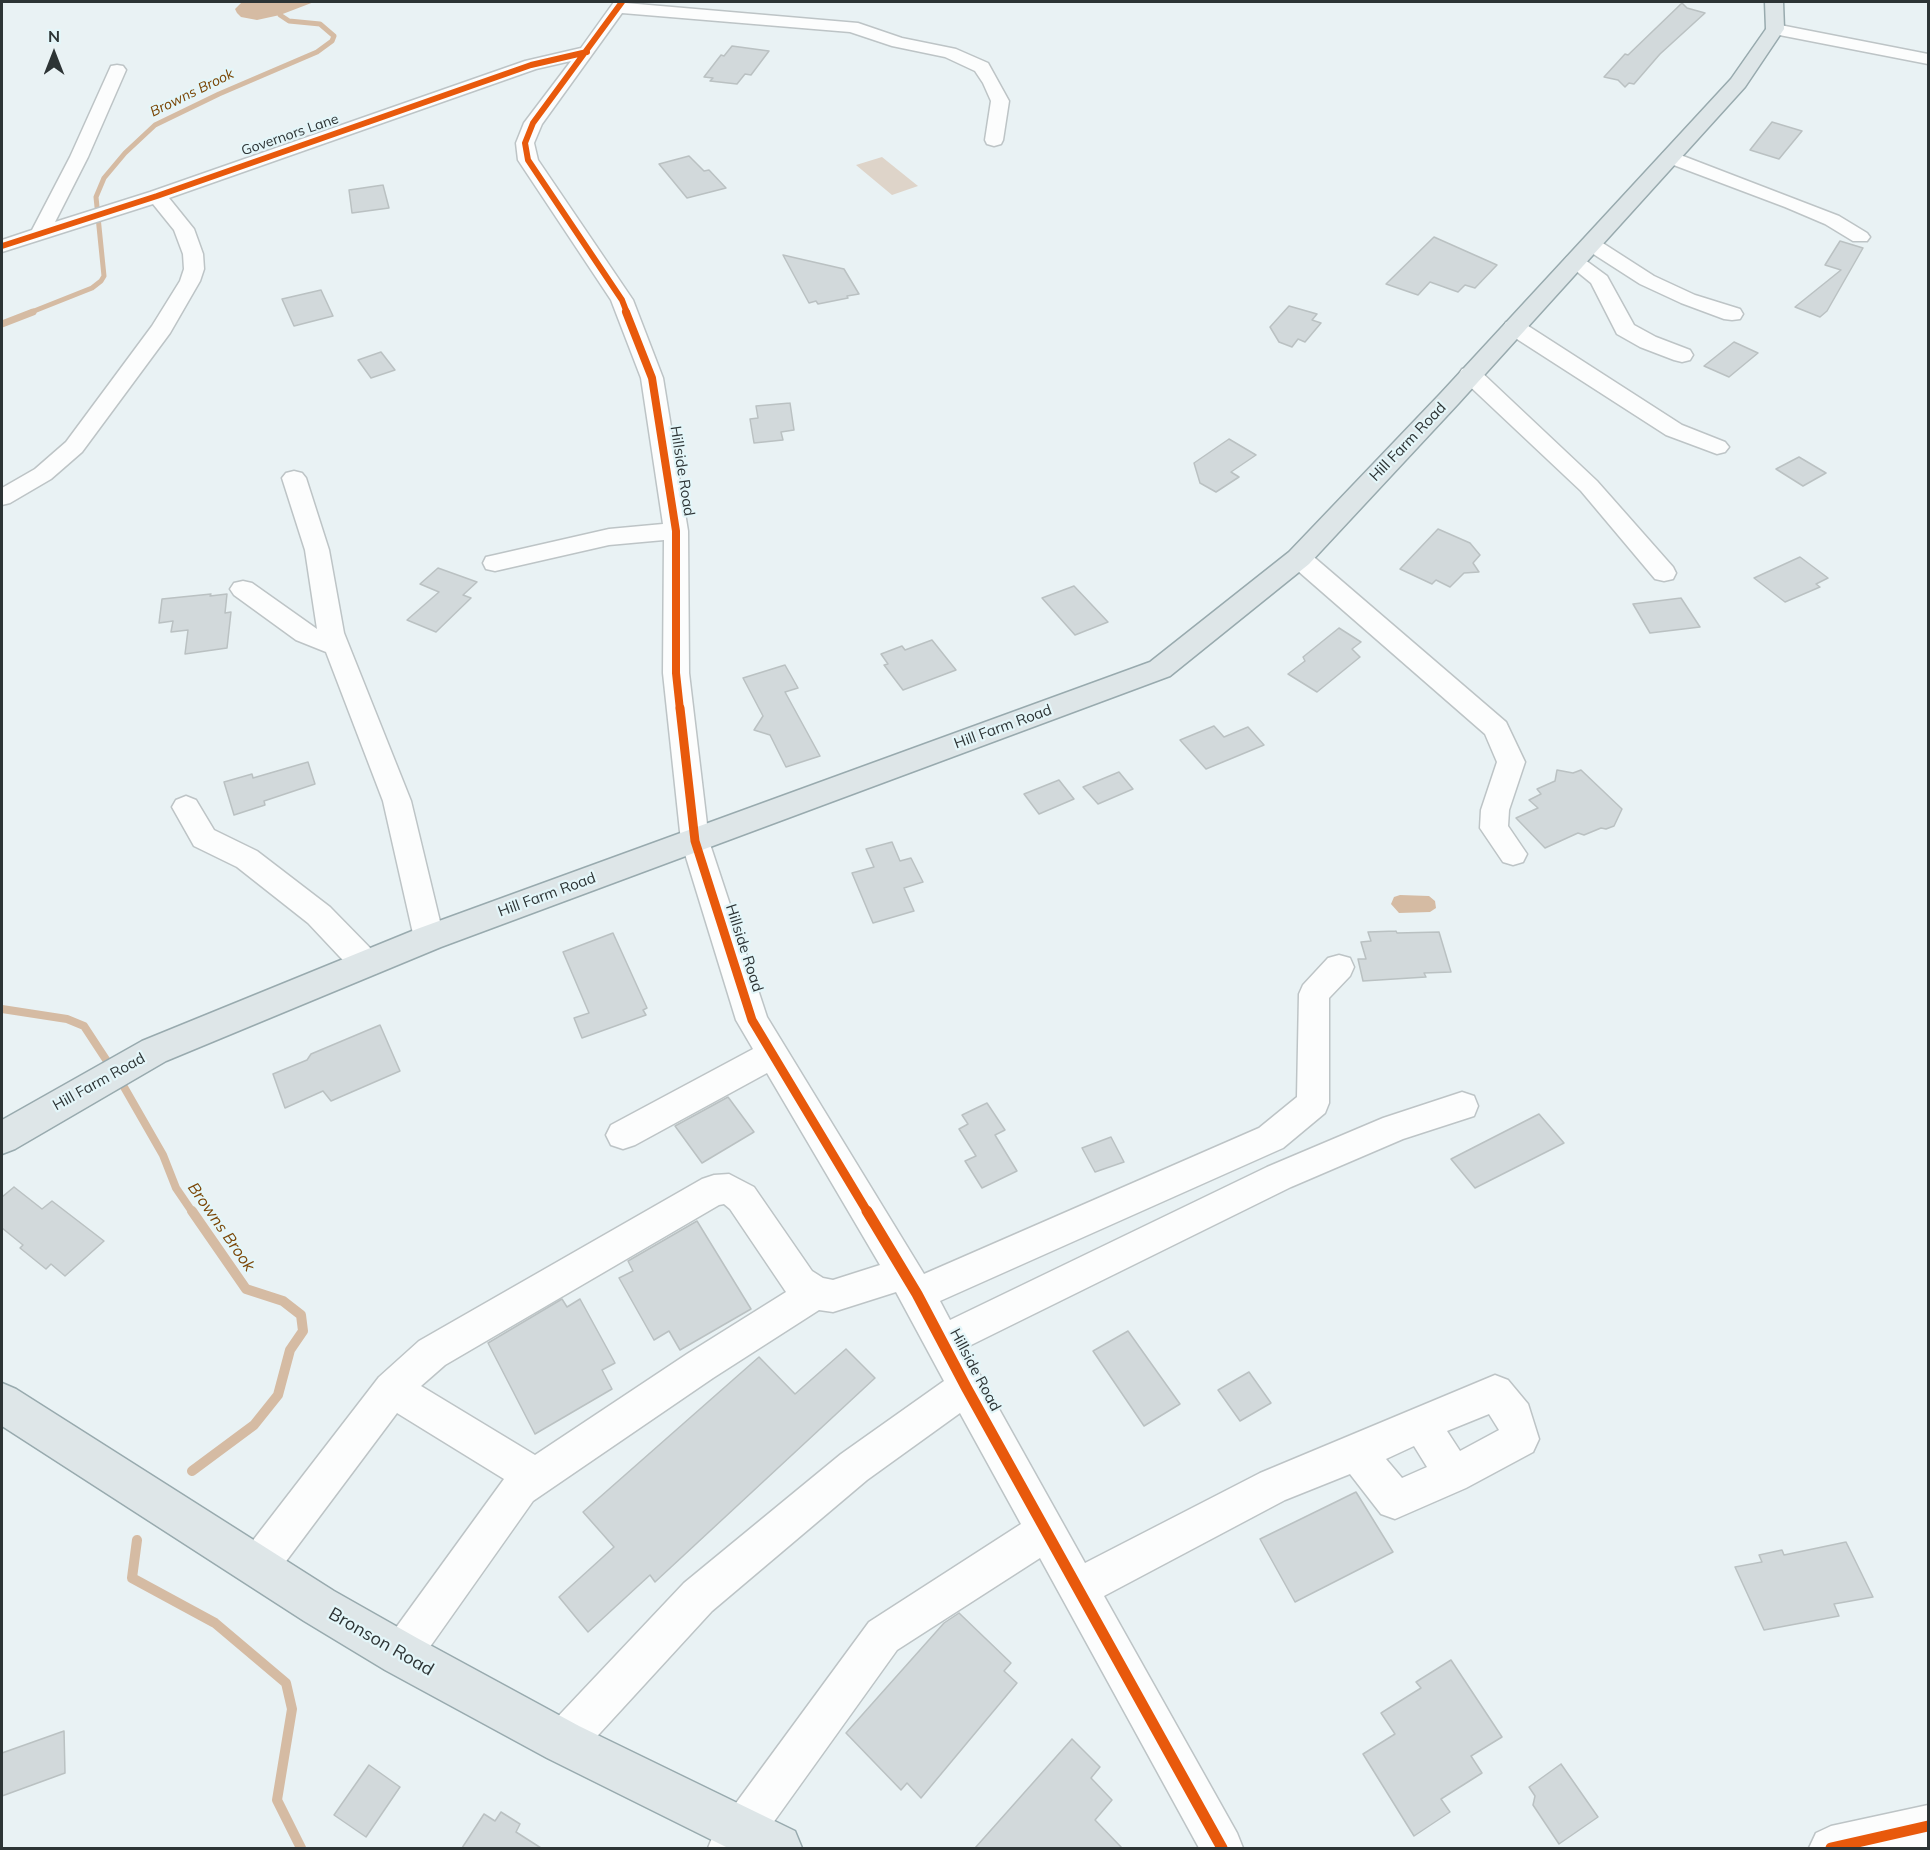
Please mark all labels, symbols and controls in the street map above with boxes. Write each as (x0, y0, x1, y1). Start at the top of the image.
north arrow (24, 24, 84, 84)
text: N (48, 26, 60, 46)
water label: Browns Brook (147, 65, 237, 121)
street label: Governors Lane (239, 110, 341, 160)
street label: Hill Farm Road (1366, 399, 1450, 485)
street label: Hillside Road (666, 425, 698, 517)
street label: Hill Farm Road (952, 701, 1054, 753)
street label: Hill Farm Road (496, 869, 598, 921)
street label: Hillside Road (721, 902, 767, 994)
street label: Hill Farm Road (50, 1049, 148, 1115)
water label: Browns Brook (183, 1179, 259, 1275)
street label: Hillside Road (946, 1326, 1004, 1414)
street label: Bronson Road (324, 1603, 438, 1681)

